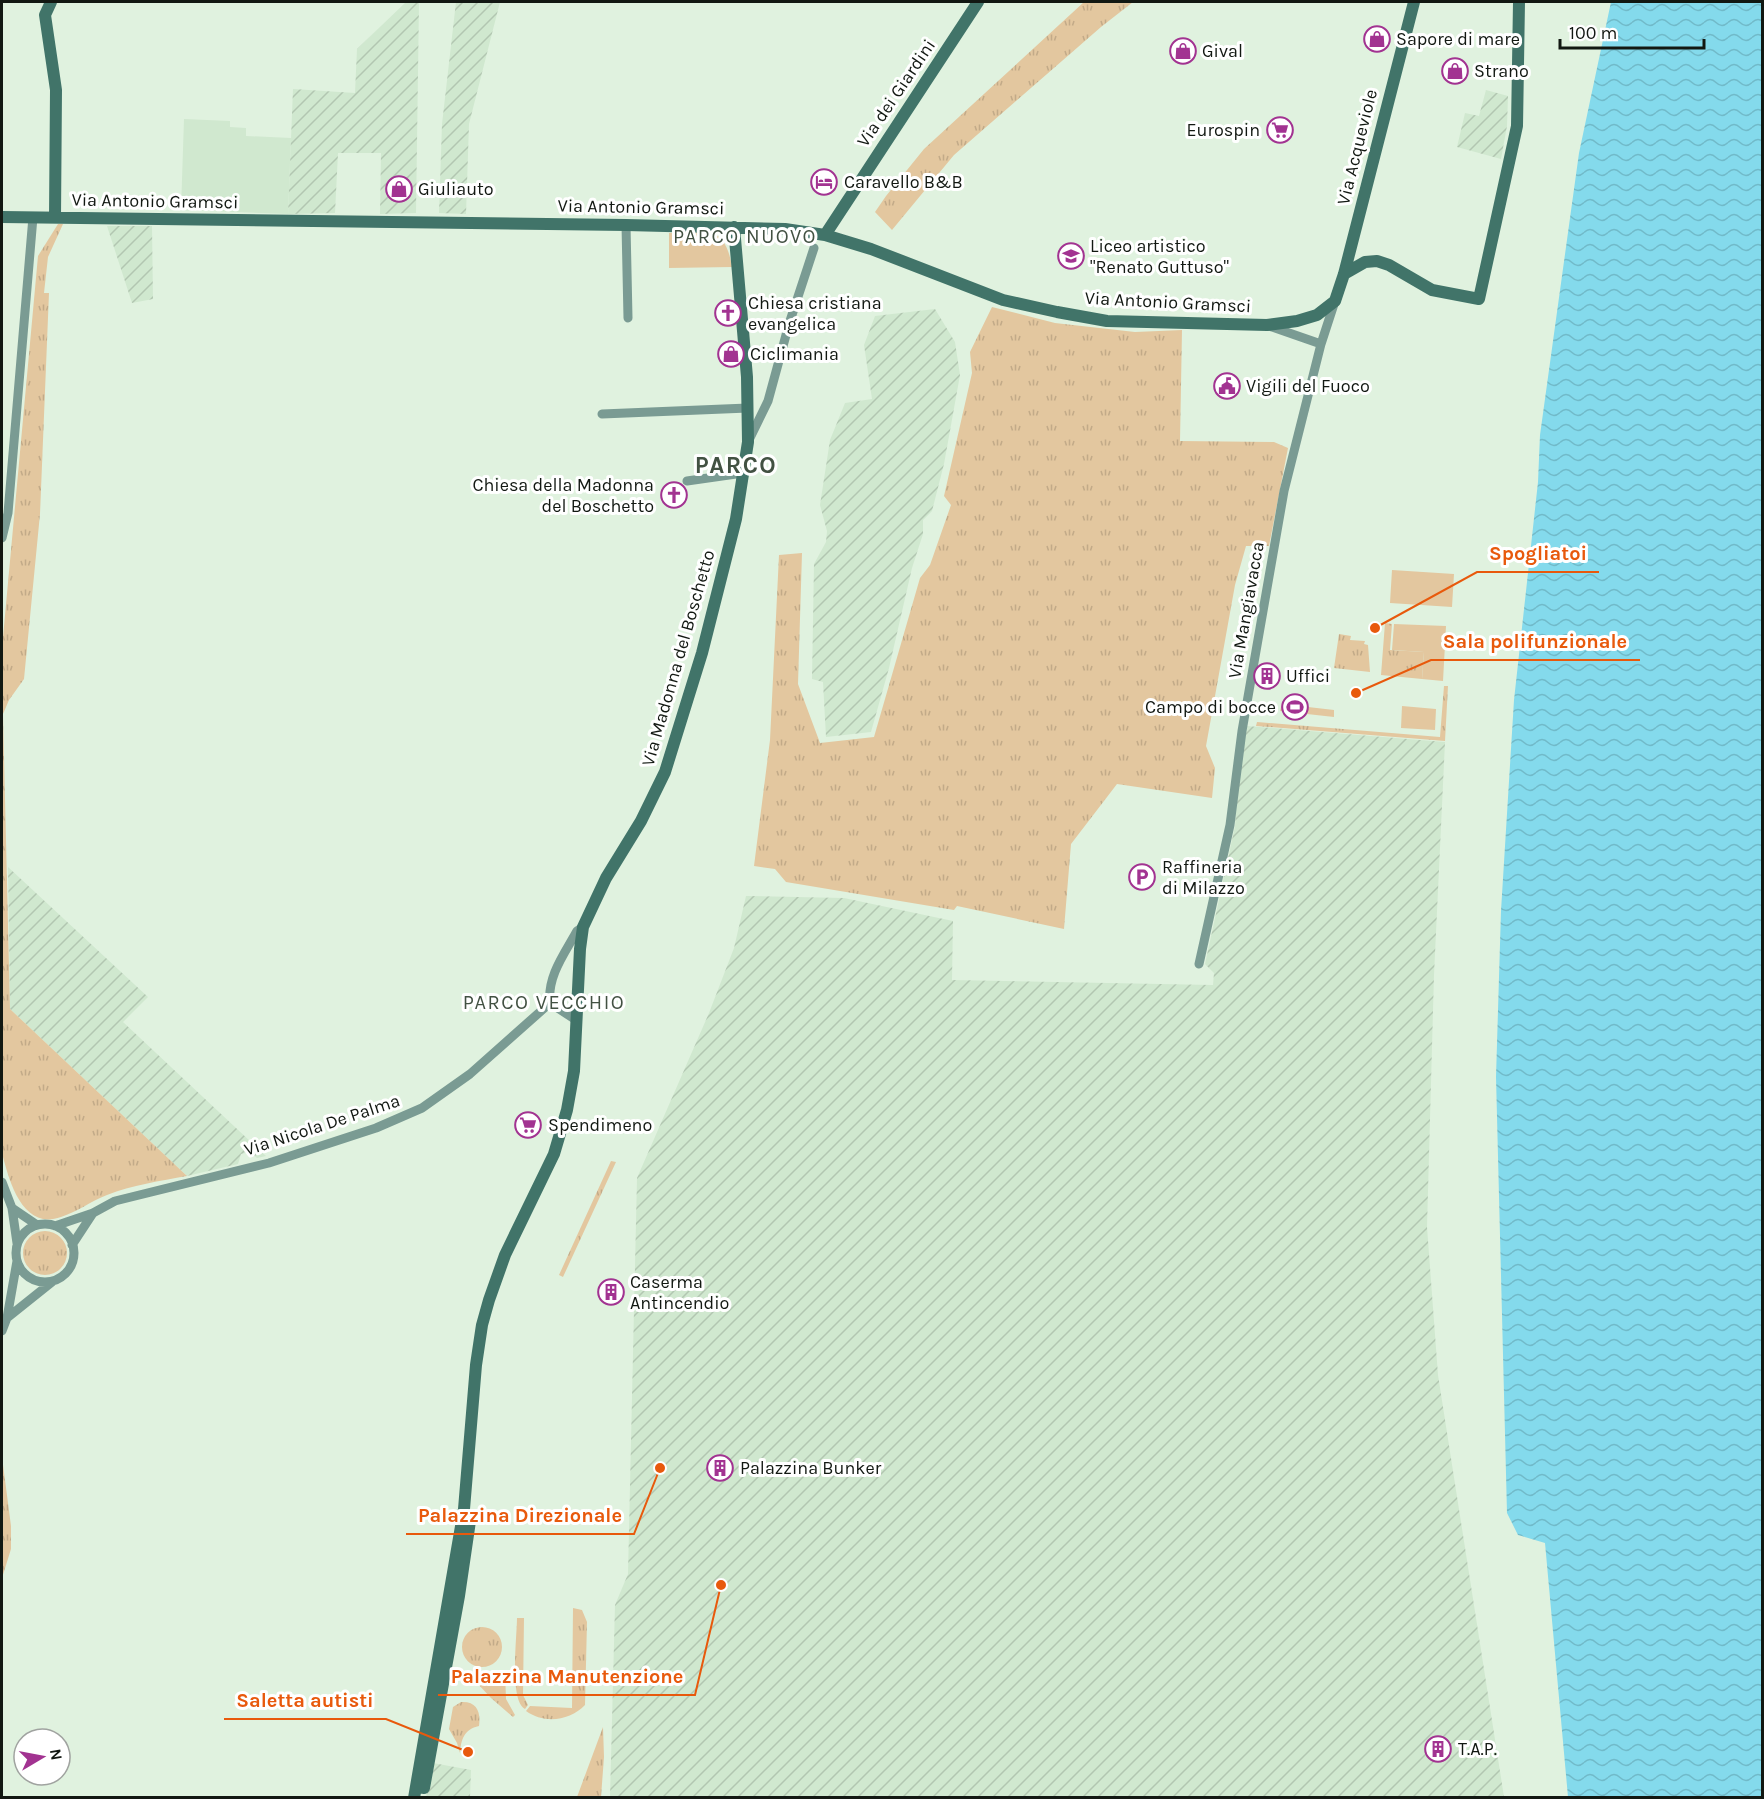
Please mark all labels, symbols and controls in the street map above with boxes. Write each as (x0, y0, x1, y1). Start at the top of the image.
scale bar (1560, 12, 1704, 50)
text: 100 m (1569, 22, 1617, 44)
shop icon: Sapore di mare (1362, 24, 1392, 54)
place label: Sapore di mare (1396, 28, 1520, 50)
street label: Via dei Giardini (852, 35, 940, 151)
shop icon: Gival (1168, 36, 1198, 66)
place label: Gival (1202, 40, 1243, 62)
shop icon: Strano (1440, 56, 1470, 86)
place label: Strano (1474, 60, 1529, 82)
street label: Via Acqueviole (1332, 87, 1382, 207)
supermarket icon: Eurospin (1265, 115, 1295, 145)
place label: Eurospin (1186, 119, 1260, 141)
hotel icon: Caravello B&B (809, 167, 839, 197)
place label: Caravello B&B (844, 171, 963, 193)
shop icon: Giuliauto (384, 174, 414, 204)
place label: Giuliauto (418, 178, 494, 200)
street label: Via Antonio Gramsci (71, 189, 239, 213)
street label: Via Antonio Gramsci (557, 195, 725, 219)
district label: PARCO NUOVO (673, 225, 817, 248)
place label: Liceo artistico "Renato Guttuso" (1090, 235, 1229, 278)
school or university icon: Liceo artistico "Renato Guttuso" (1056, 241, 1086, 271)
street label: Via Antonio Gramsci (1084, 287, 1252, 317)
place label: Chiesa cristiana evangelica (748, 292, 882, 335)
church icon: Chiesa cristiana evangelica (713, 298, 743, 328)
shop icon: Ciclimania (716, 339, 746, 369)
place label: Ciclimania (750, 343, 839, 365)
public building icon: Vigili del Fuoco (1212, 371, 1242, 401)
place label: Vigili del Fuoco (1246, 375, 1370, 397)
district label: PARCO (695, 451, 777, 479)
place label: Chiesa della Madonna del Boschetto (472, 474, 654, 517)
church icon: Chiesa della Madonna del Boschetto (659, 480, 689, 510)
callout: Spogliatoi (1477, 534, 1599, 572)
street label: Via Mangiavacca (1223, 540, 1269, 680)
text: Spogliatoi (1489, 542, 1587, 565)
street label: Via Madonna del Boschetto (637, 547, 719, 769)
callout: Sala polifunzionale (1431, 622, 1640, 660)
text: Sala polifunzionale (1443, 630, 1627, 653)
building icon: Uffici (1252, 661, 1282, 691)
place label: Uffici (1286, 665, 1330, 687)
sports icon: Campo di bocce (1280, 692, 1310, 722)
place label: Campo di bocce (1145, 696, 1276, 718)
place label: Raffineria di Milazzo (1162, 856, 1245, 899)
parking icon: Raffineria di Milazzo (1127, 862, 1157, 892)
district label: PARCO VECCHIO (463, 991, 625, 1014)
street label: Via Nicola De Palma (241, 1089, 403, 1161)
supermarket icon: Spendimeno (513, 1110, 543, 1140)
place label: Spendimeno (548, 1114, 652, 1136)
place label: Caserma Antincendio (630, 1271, 729, 1314)
building icon: Caserma Antincendio (596, 1277, 626, 1307)
building icon: Palazzina Bunker (705, 1453, 735, 1483)
place label: Palazzina Bunker (740, 1457, 882, 1479)
callout: Palazzina Direzionale (406, 1496, 634, 1534)
text: Palazzina Direzionale (418, 1504, 622, 1527)
callout: Palazzina Manutenzione (438, 1657, 695, 1695)
text: Palazzina Manutenzione (451, 1665, 683, 1688)
callout: Saletta autisti (224, 1681, 386, 1719)
text: Saletta autisti (236, 1689, 374, 1712)
north arrow (12, 1727, 72, 1787)
building icon: T.A.P. (1423, 1734, 1453, 1764)
place label: T.A.P. (1458, 1738, 1497, 1760)
text: N (46, 1747, 67, 1762)

